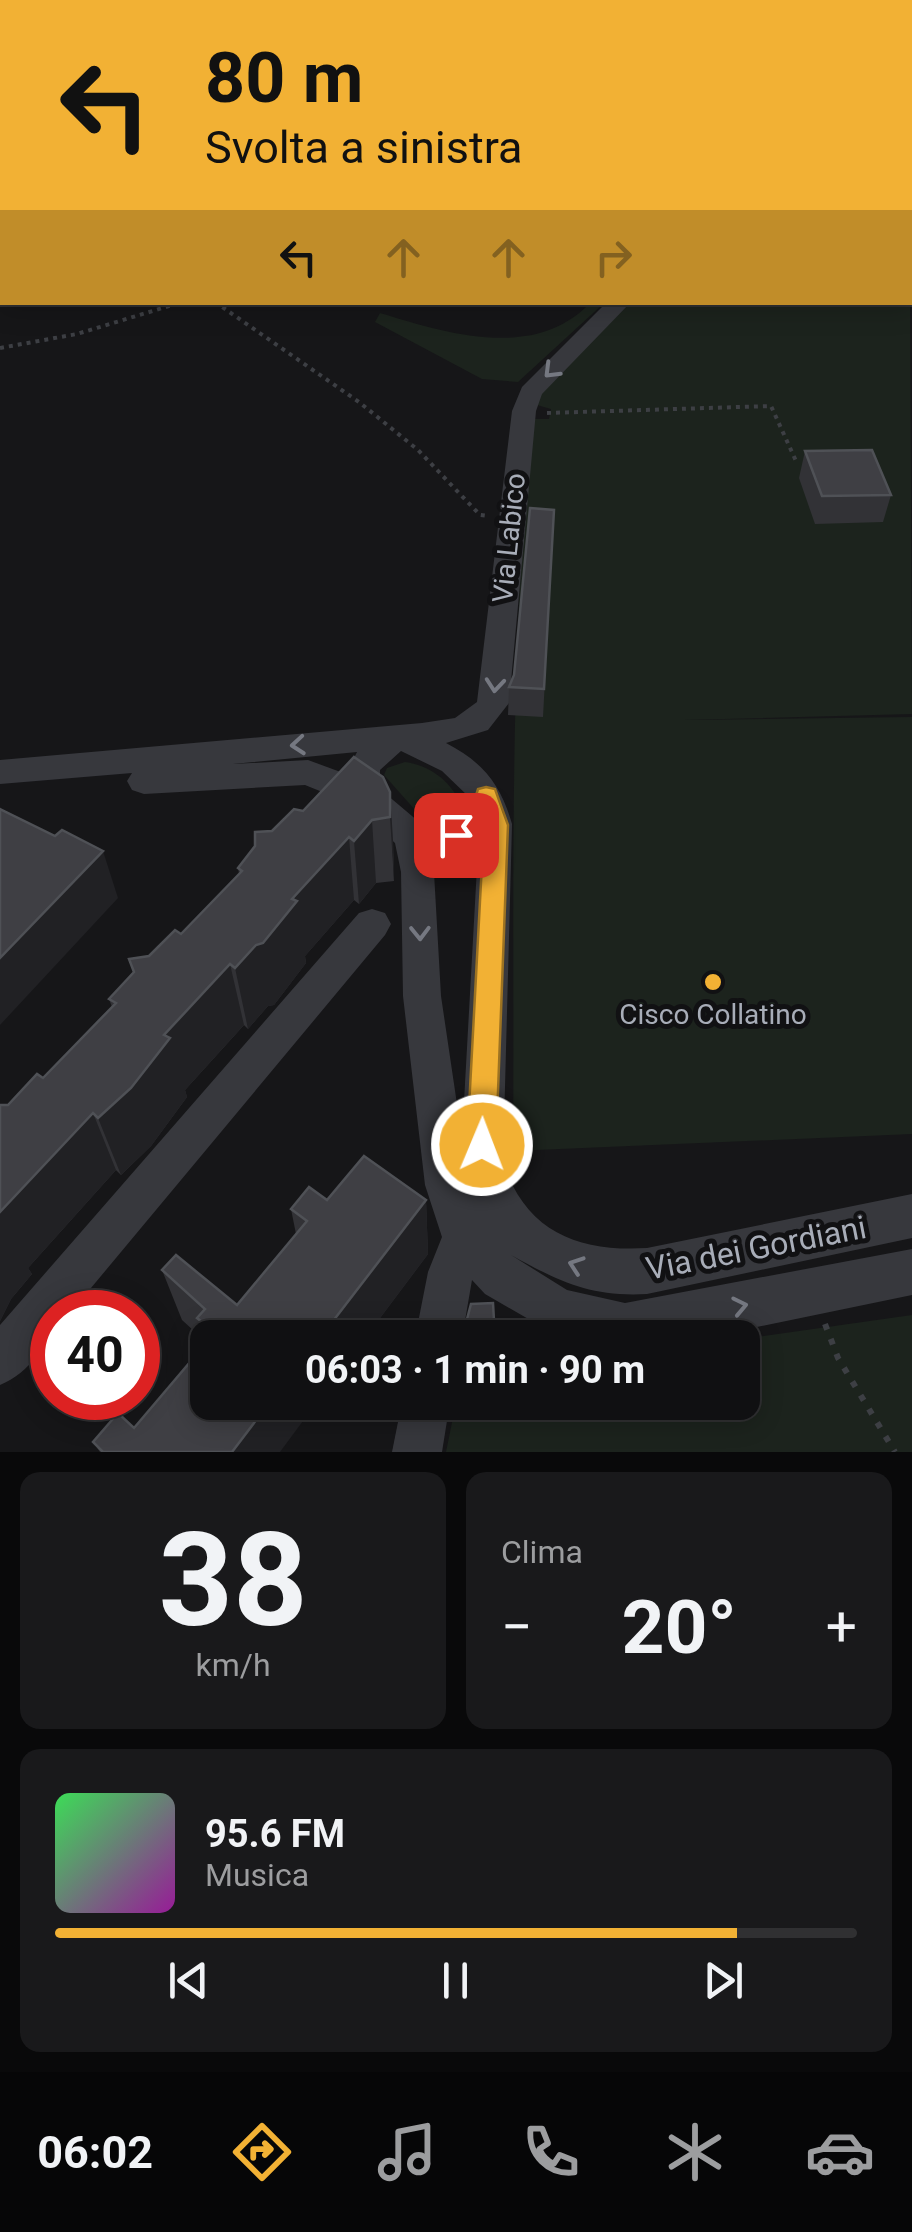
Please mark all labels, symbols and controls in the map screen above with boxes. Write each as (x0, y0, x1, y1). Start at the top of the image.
text: 80 m (205, 37, 363, 119)
icon: left (40, 40, 170, 170)
text: Svolta a sinistra (205, 121, 523, 174)
icon: left (271, 230, 326, 285)
icon: ahead (376, 230, 431, 285)
icon: ahead (481, 230, 536, 285)
icon: right (586, 230, 641, 285)
one-way arrow (545, 360, 563, 378)
street label: Via Labico (486, 471, 532, 605)
one-way arrow (484, 677, 506, 693)
one-way arrow (290, 734, 306, 756)
pin (414, 793, 499, 878)
icon: arrive (429, 808, 484, 863)
one-way arrow (409, 926, 431, 941)
marker: Cisco Collatino (702, 971, 724, 993)
place label: Cisco Collatino (619, 998, 807, 1031)
position arrow (430, 1093, 534, 1197)
street label: Via dei Gordiani (643, 1208, 869, 1288)
one-way arrow (569, 1256, 586, 1276)
speed limit sign: 40 (30, 1290, 160, 1420)
one-way arrow (731, 1297, 748, 1318)
text: 06:03 · 1 min · 90 m (305, 1348, 645, 1392)
text: 38 (158, 1504, 308, 1657)
text: Clima (501, 1533, 583, 1571)
text: 20° (621, 1583, 737, 1671)
text: − (501, 1595, 532, 1659)
text: + (826, 1595, 857, 1659)
text: km/h (195, 1646, 271, 1684)
text: 95.6 FM (205, 1812, 345, 1856)
text: Musica (205, 1856, 309, 1894)
icon: previous (161, 1953, 216, 2008)
icon: pause (428, 1953, 483, 2008)
icon: next (696, 1953, 751, 2008)
icon: directions (227, 2117, 297, 2187)
icon: music (372, 2117, 442, 2187)
icon: phone (516, 2117, 586, 2187)
icon: climate (660, 2117, 730, 2187)
icon: car (805, 2117, 875, 2187)
text: 06:02 (37, 2126, 153, 2179)

